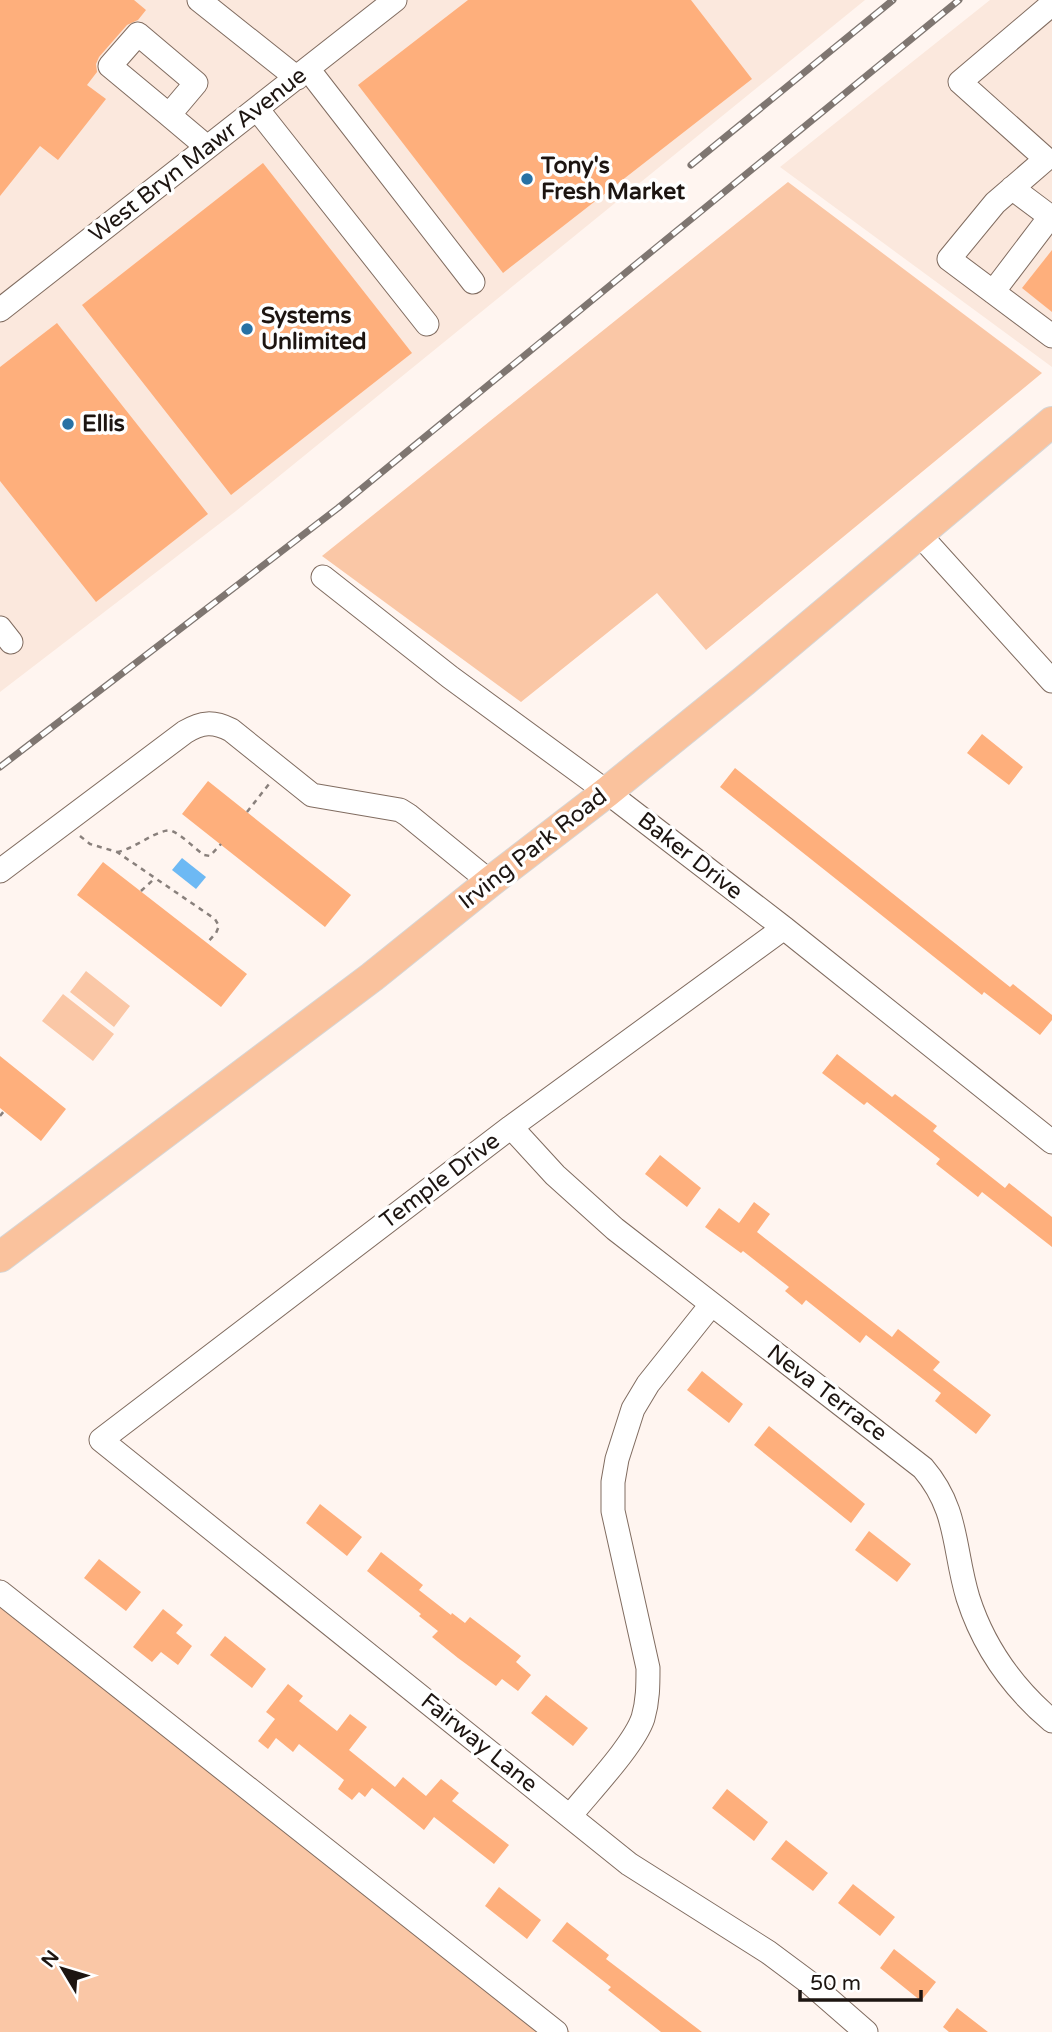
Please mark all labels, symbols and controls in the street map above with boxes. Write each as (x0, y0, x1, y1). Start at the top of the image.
street label: West Bryn Mawr Avenue (84, 61, 312, 249)
place label: Tony's Fresh Market (540, 152, 685, 206)
marker: Tony's Fresh Market (519, 171, 535, 187)
place label: Systems Unlimited (261, 302, 366, 356)
marker: Systems Unlimited (239, 321, 255, 337)
place label: Ellis (82, 410, 125, 438)
marker: Ellis (60, 416, 76, 432)
street label: Irving Park Road (453, 782, 613, 916)
street label: Baker Drive (632, 806, 748, 906)
street label: Temple Drive (375, 1127, 505, 1235)
street label: Neva Terrace (761, 1339, 893, 1447)
street label: Fairway Lane (415, 1687, 543, 1799)
north arrow (28, 1934, 98, 2004)
text: N (37, 1946, 64, 1972)
scale bar (800, 1958, 921, 2002)
text: 50 m (810, 1971, 861, 1996)

